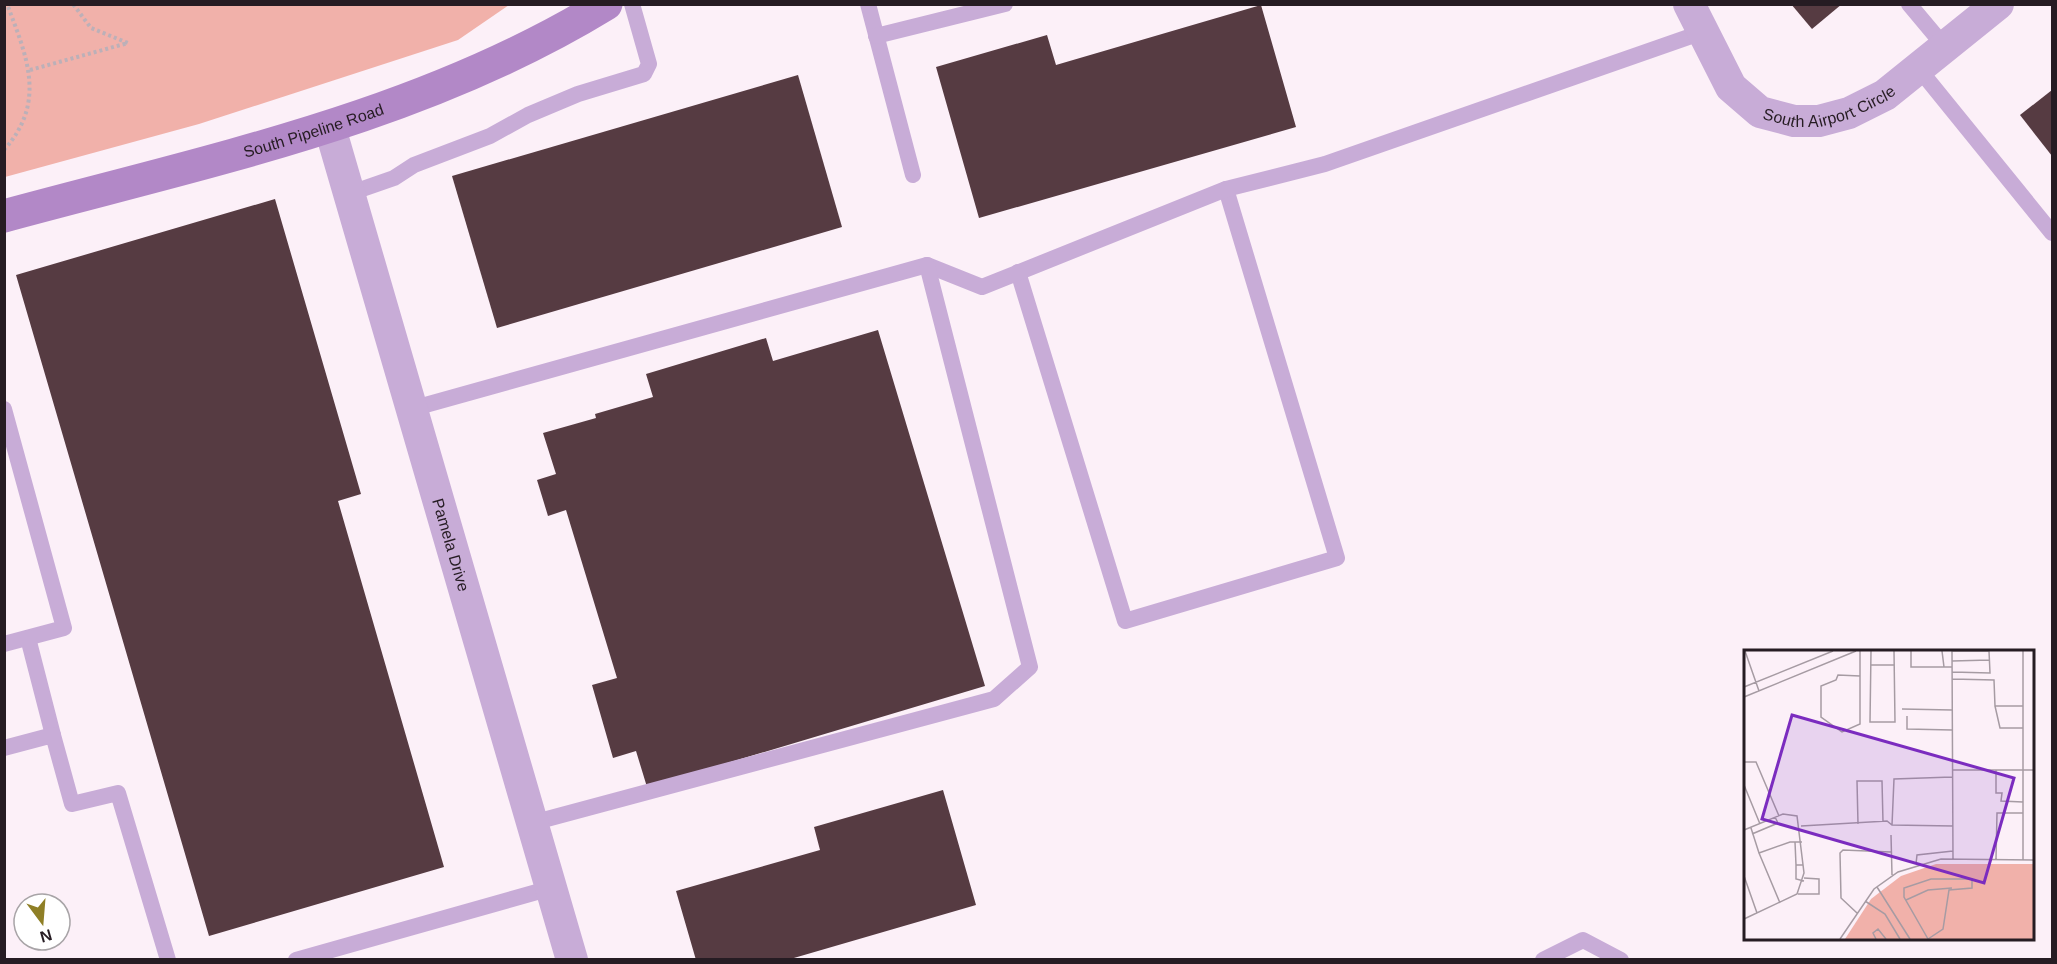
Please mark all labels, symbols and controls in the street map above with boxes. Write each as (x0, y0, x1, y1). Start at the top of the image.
street label: South Airport Circle (1761, 82, 1899, 130)
street label: South Pipeline Road (241, 101, 386, 161)
street label: Pamela Drive (429, 496, 472, 593)
inset map (1744, 650, 2033, 940)
north arrow (12, 892, 72, 952)
text: N (38, 926, 54, 946)

